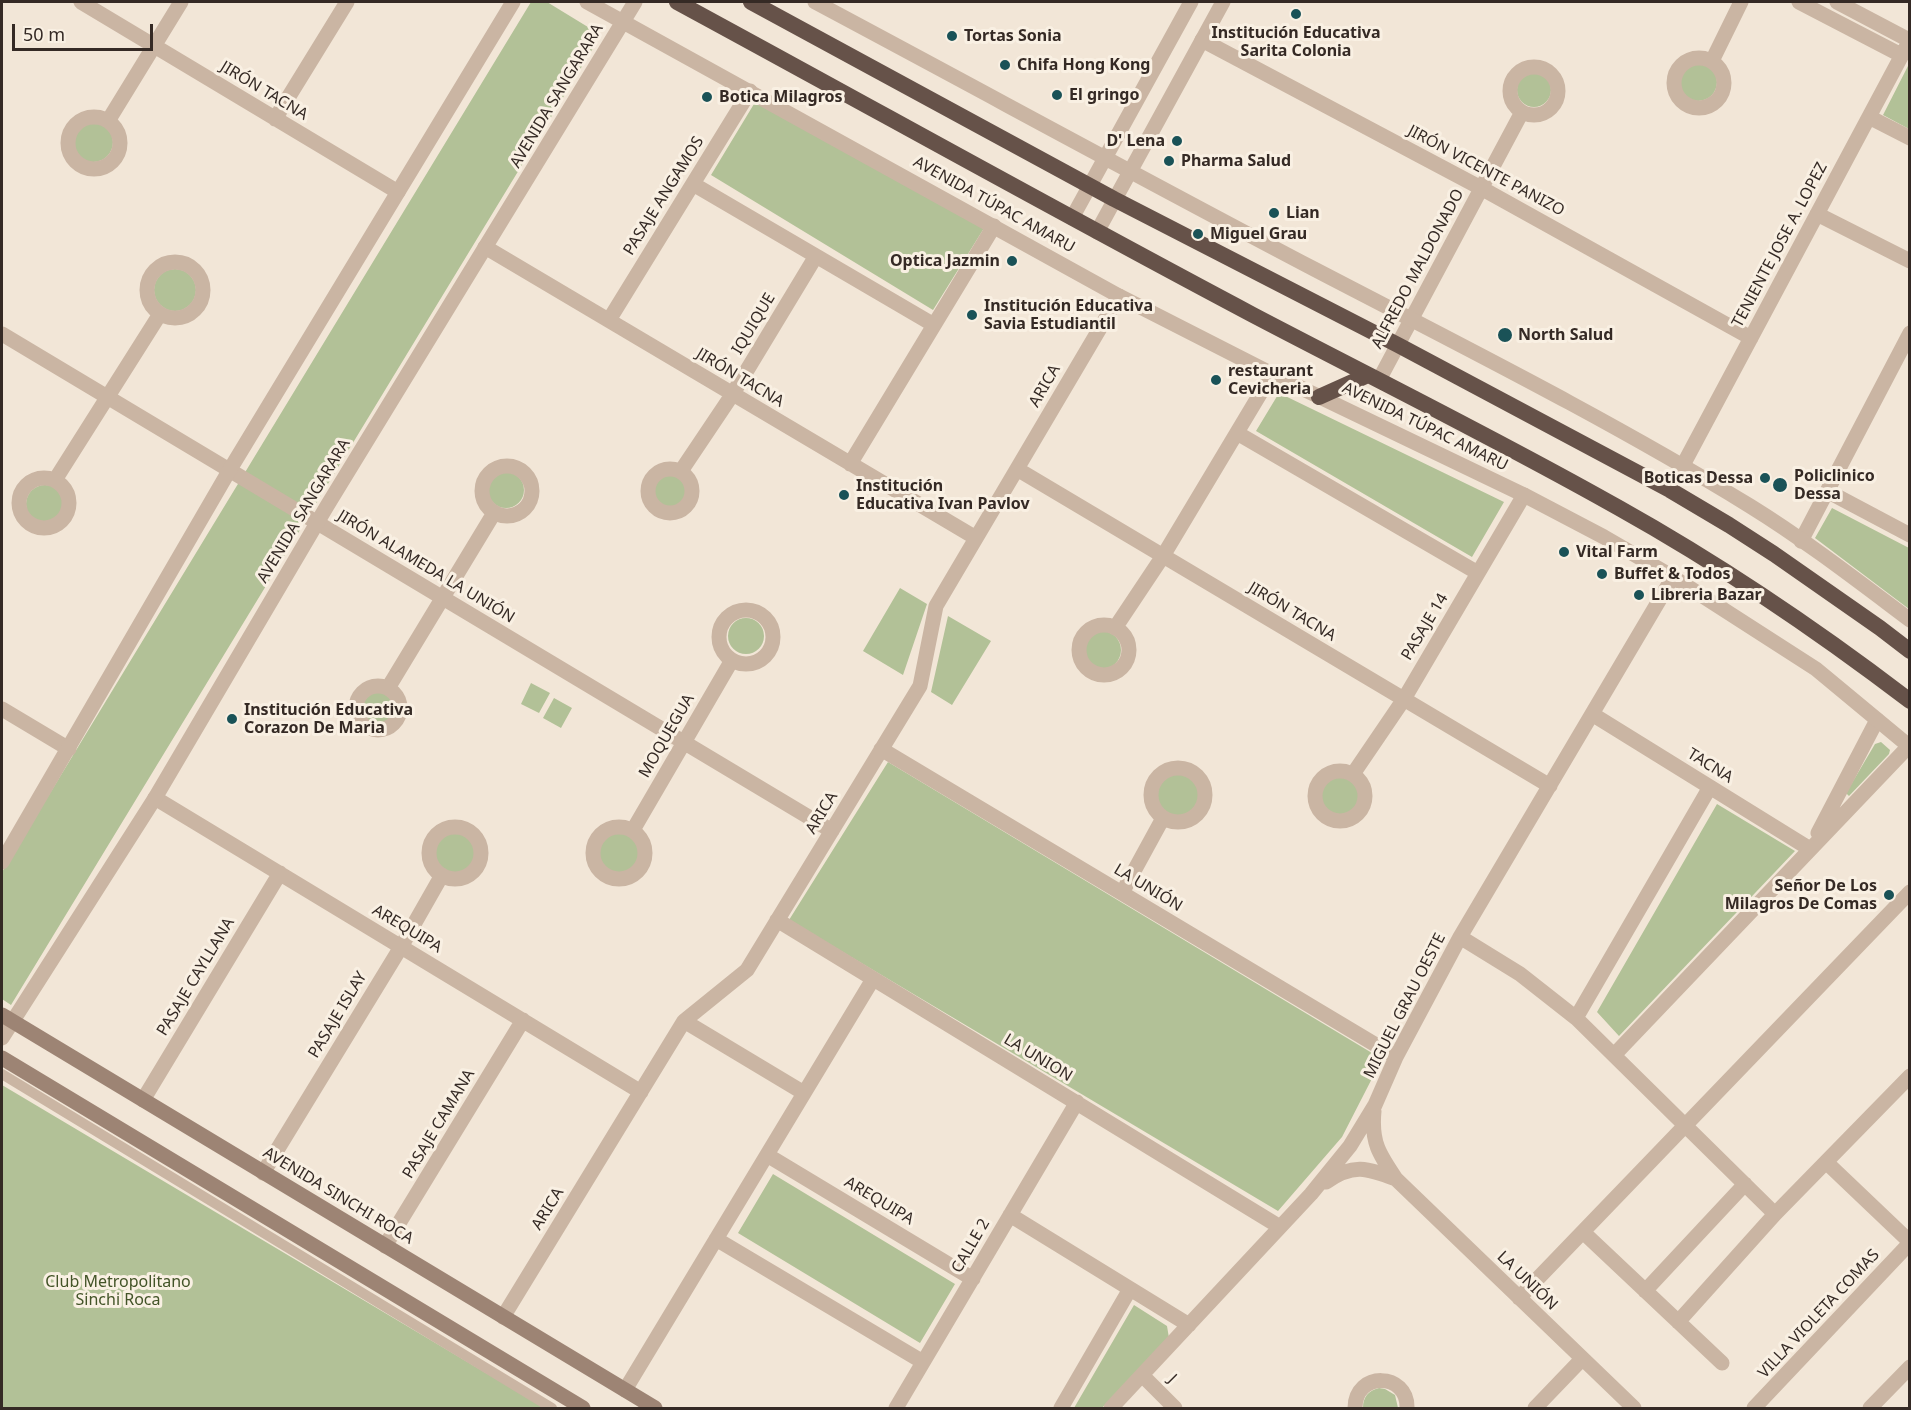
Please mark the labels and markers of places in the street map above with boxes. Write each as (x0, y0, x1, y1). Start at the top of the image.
marker: Institución Educativa Sarita Colonia (1289, 7, 1303, 21)
place label: Institución Educativa Sarita Colonia (1211, 23, 1381, 61)
place label: Tortas Sonia (964, 26, 1062, 46)
marker: Tortas Sonia (945, 29, 959, 43)
place label: Chifa Hong Kong (1017, 55, 1150, 75)
marker: Chifa Hong Kong (998, 58, 1012, 72)
place label: El gringo (1069, 85, 1139, 105)
place label: Botica Milagros (719, 87, 843, 107)
marker: El gringo (1050, 88, 1064, 102)
marker: Botica Milagros (700, 90, 714, 104)
place label: D' Lena (1106, 131, 1165, 151)
marker: D' Lena (1170, 134, 1184, 148)
place label: Pharma Salud (1181, 151, 1291, 171)
marker: Pharma Salud (1162, 154, 1176, 168)
place label: Lian (1286, 203, 1320, 223)
marker: Lian (1267, 206, 1281, 220)
place label: Miguel Grau (1210, 224, 1307, 244)
marker: Miguel Grau (1191, 227, 1205, 241)
place label: Optica Jazmin (890, 251, 1000, 271)
marker: Optica Jazmin (1005, 254, 1019, 268)
place label: Institución Educativa Savia Estudiantil (984, 296, 1153, 334)
marker: Institución Educativa Savia Estudiantil (965, 308, 979, 322)
place label: North Salud (1518, 325, 1613, 345)
marker: North Salud (1496, 326, 1514, 344)
place label: restaurant Cevicheria (1228, 361, 1313, 399)
marker: restaurant Cevicheria (1209, 373, 1223, 387)
place label: Policlinico Dessa (1794, 466, 1875, 504)
place label: Boticas Dessa (1644, 468, 1753, 488)
marker: Boticas Dessa (1758, 471, 1772, 485)
place label: Institución Educativa Ivan Pavlov (856, 476, 1030, 514)
marker: Policlinico Dessa (1771, 476, 1789, 494)
marker: Institución Educativa Ivan Pavlov (837, 488, 851, 502)
place label: Vital Farm (1576, 542, 1658, 562)
marker: Vital Farm (1557, 545, 1571, 559)
place label: Buffet & Todos (1614, 564, 1730, 584)
marker: Buffet & Todos (1595, 567, 1609, 581)
place label: Libreria Bazar (1651, 585, 1762, 605)
marker: Libreria Bazar (1632, 588, 1646, 602)
place label: Institución Educativa Corazon De Maria (244, 700, 413, 738)
marker: Institución Educativa Corazon De Maria (225, 712, 239, 726)
place label: Señor De Los Milagros De Comas (1725, 876, 1877, 914)
marker: Señor De Los Milagros De Comas (1882, 888, 1896, 902)

